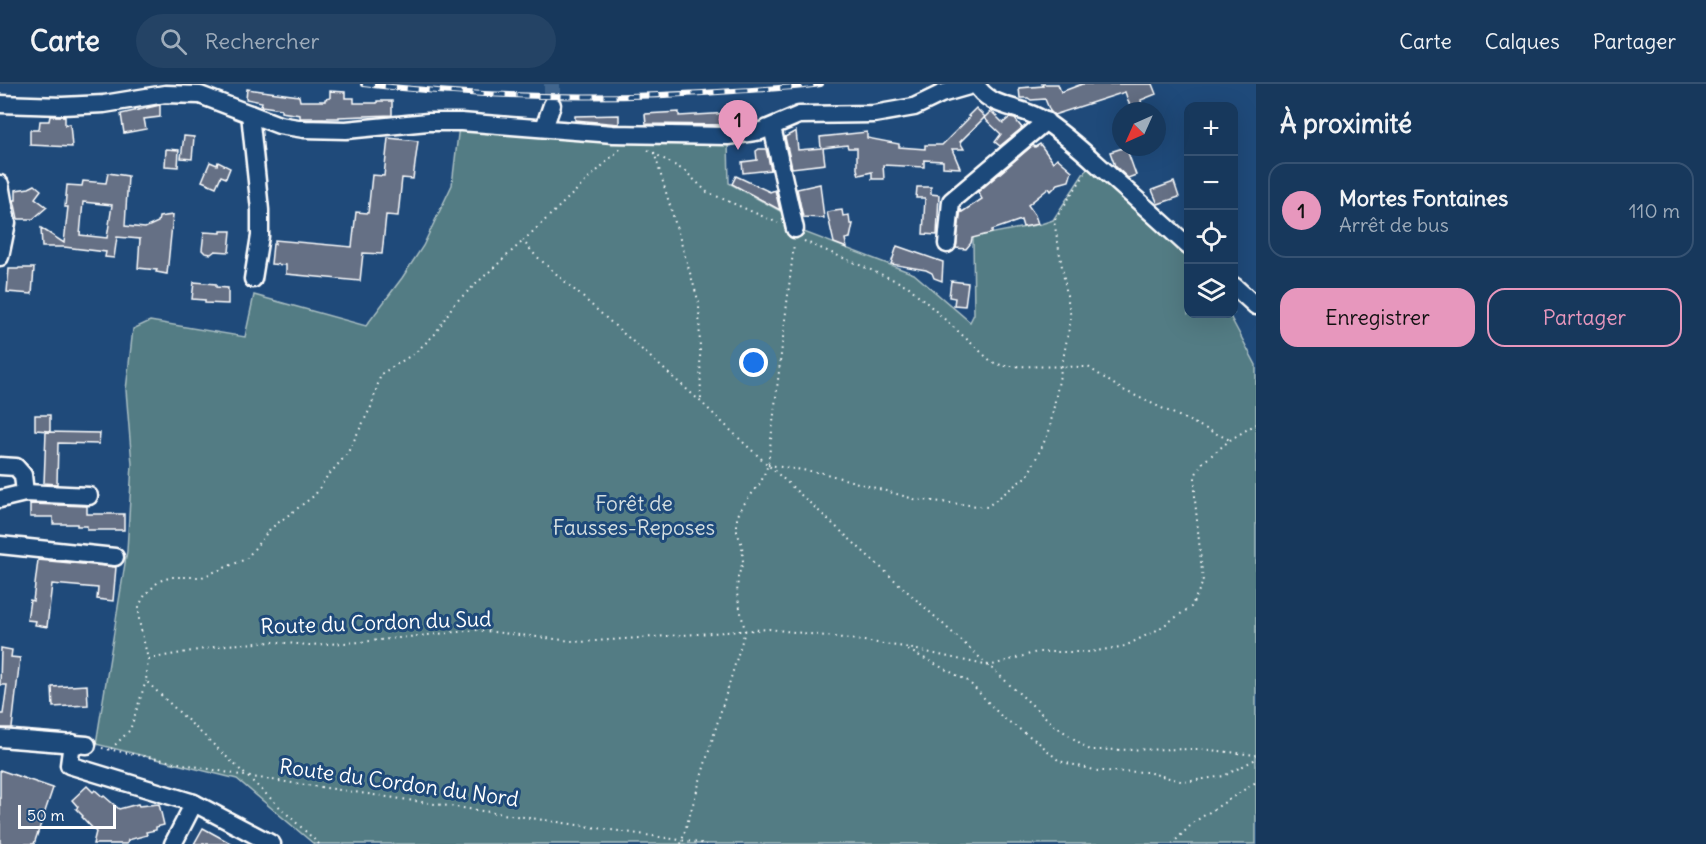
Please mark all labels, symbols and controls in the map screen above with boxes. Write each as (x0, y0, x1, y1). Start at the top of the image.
search box (136, 14, 556, 68)
text: Carte (30, 23, 100, 59)
icon: search (157, 25, 190, 58)
text: Rechercher (205, 27, 320, 55)
text: Carte (1399, 28, 1452, 55)
text: Calques (1485, 28, 1560, 55)
text: Partager (1593, 28, 1676, 55)
pin: 1 (718, 100, 758, 150)
north arrow (1112, 102, 1166, 156)
map controls (1184, 102, 1238, 318)
button: + (1184, 102, 1238, 156)
text: À proximité (1280, 107, 1412, 140)
button: − (1184, 156, 1238, 210)
text: Mortes Fontaines (1339, 184, 1508, 212)
text: 1 (1298, 198, 1305, 223)
text: 110 m (1629, 198, 1680, 223)
button: locate (1184, 210, 1238, 264)
text: Arrêt de bus (1339, 212, 1449, 237)
button: layers (1184, 264, 1238, 318)
button: Enregistrer (1280, 288, 1475, 347)
button: Partager (1487, 288, 1682, 347)
your location (739, 348, 768, 377)
park label: Forêt de Fausses-Reposes (553, 490, 715, 541)
street label: Route du Cordon du Sud (260, 605, 492, 640)
street label: Route du Cordon du Nord (278, 752, 521, 813)
scale bar (18, 802, 116, 830)
text: 50 m (27, 805, 65, 825)

